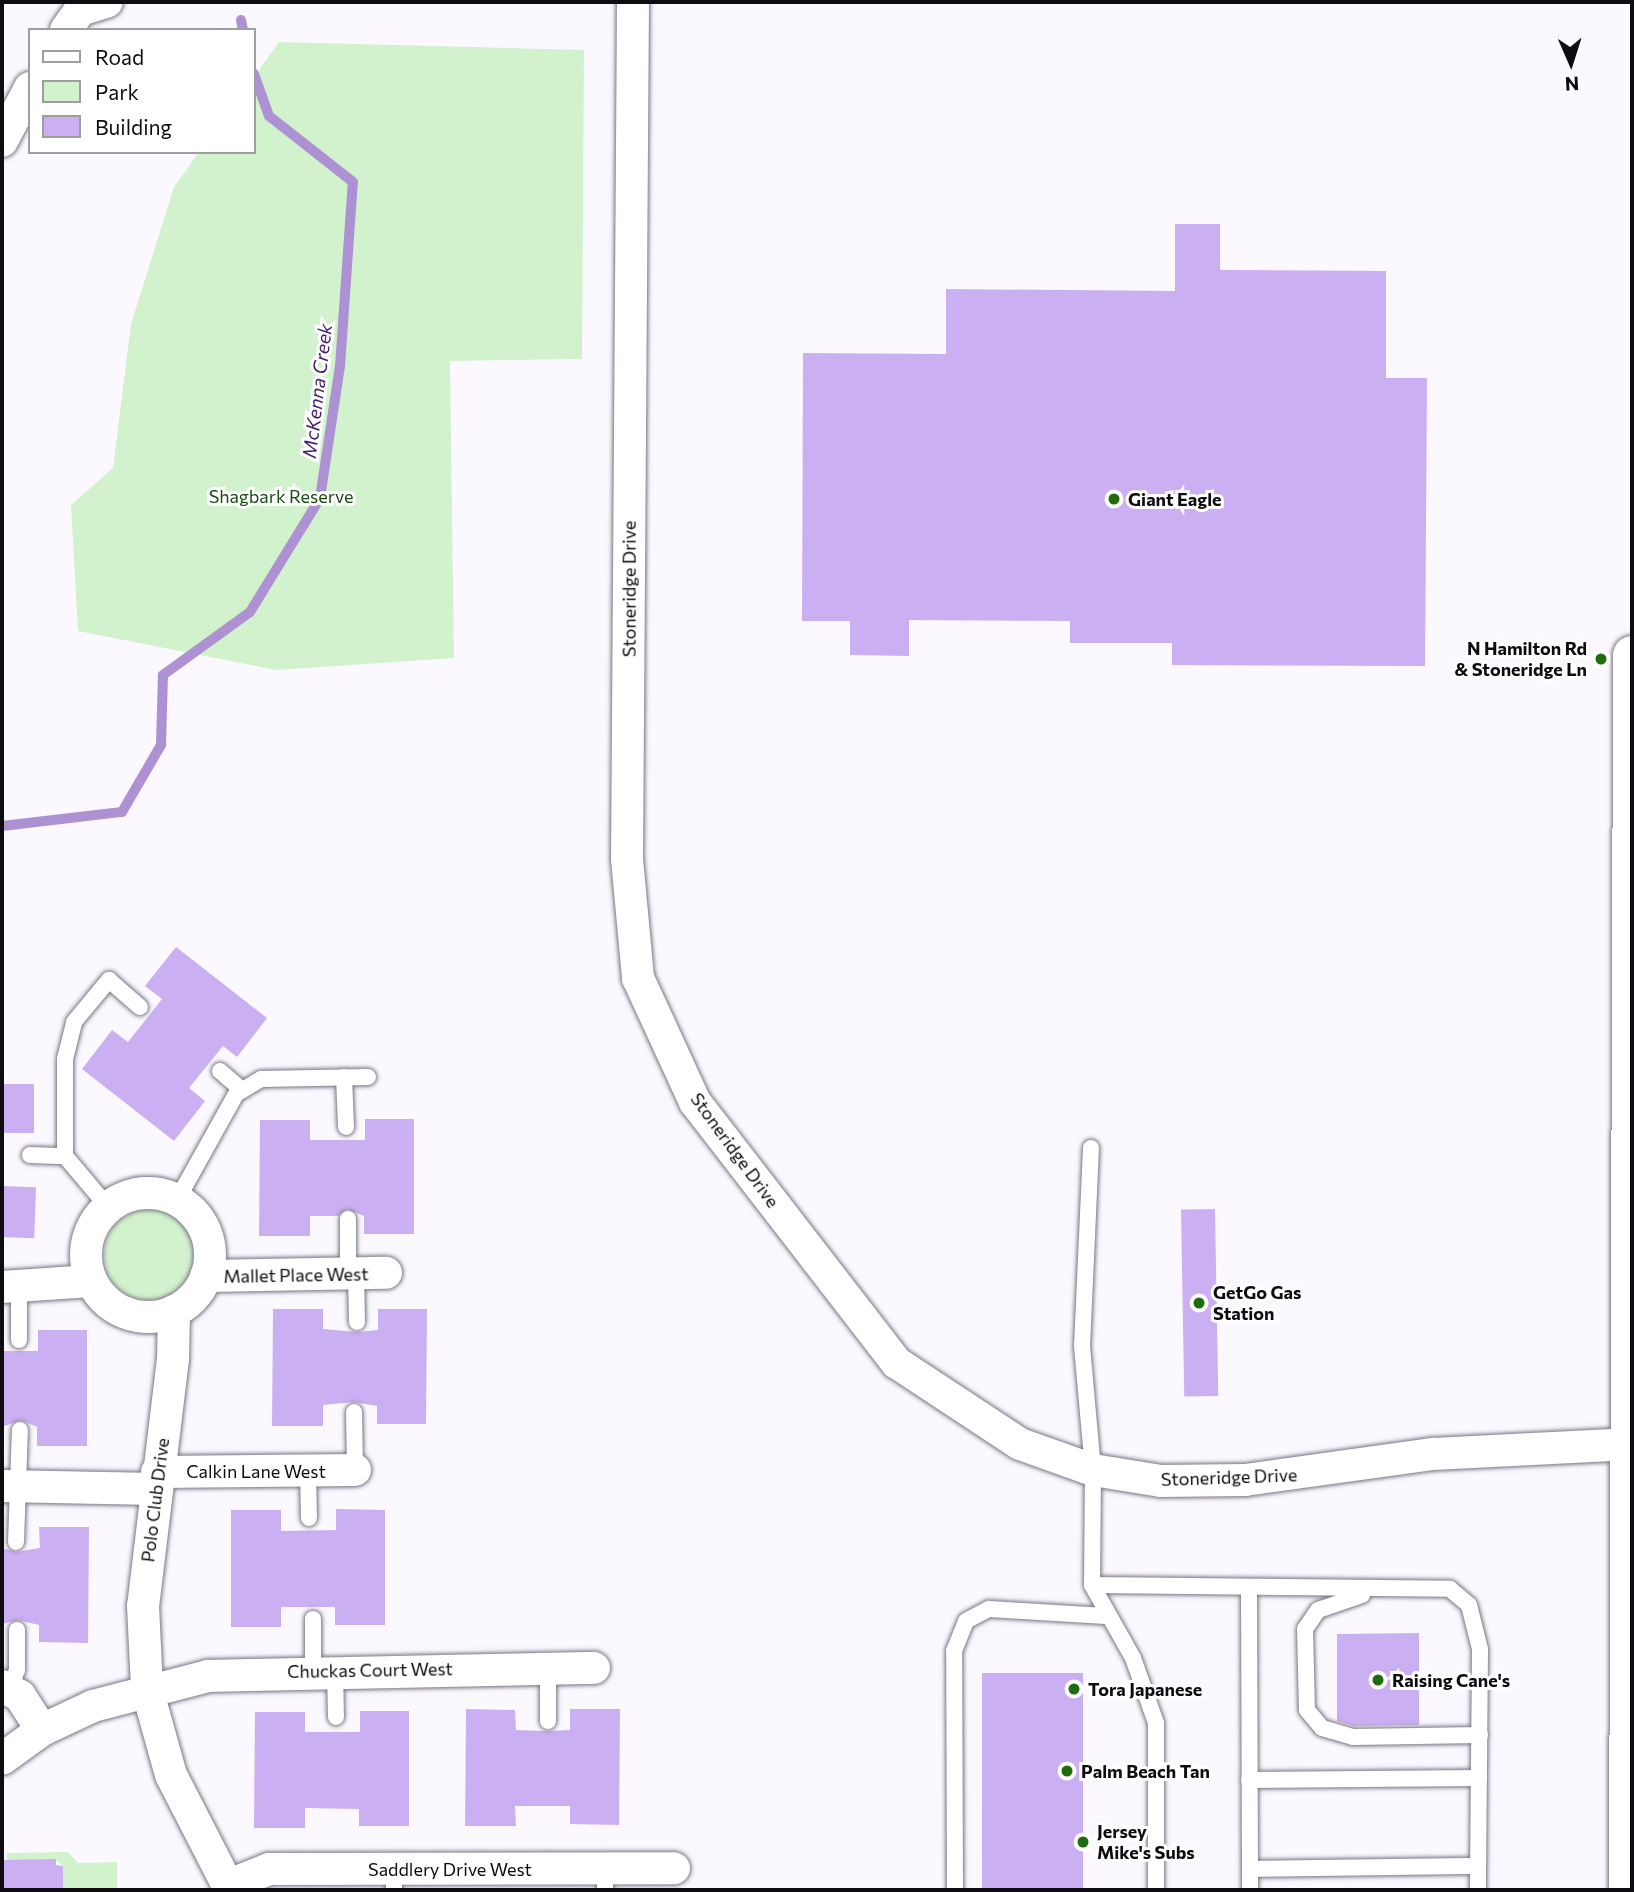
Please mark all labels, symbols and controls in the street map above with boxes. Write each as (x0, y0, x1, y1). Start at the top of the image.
legend (28, 28, 256, 154)
north arrow (1536, 28, 1606, 98)
text: Road (95, 44, 144, 69)
text: N (1564, 73, 1580, 96)
text: Park (95, 79, 139, 104)
text: Building (95, 114, 172, 139)
water label: McKenna Creek (297, 322, 337, 460)
park label: Shagbark Reserve (209, 485, 353, 507)
place label: Giant Eagle (1128, 488, 1222, 510)
marker: Giant Eagle (1106, 491, 1122, 507)
street label: Stoneridge Drive (618, 521, 640, 657)
place label: N Hamilton Rd & Stoneridge Ln (1455, 638, 1587, 680)
marker: N Hamilton Rd & Stoneridge Ln (1593, 651, 1609, 667)
street label: Stoneridge Drive (686, 1088, 784, 1212)
street label: Mallet Place West (223, 1263, 369, 1287)
place label: GetGo Gas Station (1213, 1282, 1301, 1324)
marker: GetGo Gas Station (1191, 1295, 1207, 1311)
street label: Polo Club Drive (137, 1437, 173, 1563)
street label: Calkin Lane West (186, 1460, 326, 1482)
street label: Stoneridge Drive (1160, 1464, 1298, 1490)
street label: Chuckas Court West (287, 1658, 453, 1682)
place label: Raising Cane's (1392, 1669, 1510, 1691)
marker: Raising Cane's (1370, 1672, 1386, 1688)
place label: Tora Japanese (1088, 1678, 1202, 1700)
marker: Tora Japanese (1066, 1681, 1082, 1697)
place label: Palm Beach Tan (1081, 1760, 1210, 1782)
marker: Palm Beach Tan (1059, 1763, 1075, 1779)
place label: Jersey Mike's Subs (1097, 1821, 1195, 1864)
marker: Jersey Mike's Subs (1075, 1834, 1091, 1850)
street label: Saddlery Drive West (368, 1858, 532, 1880)

